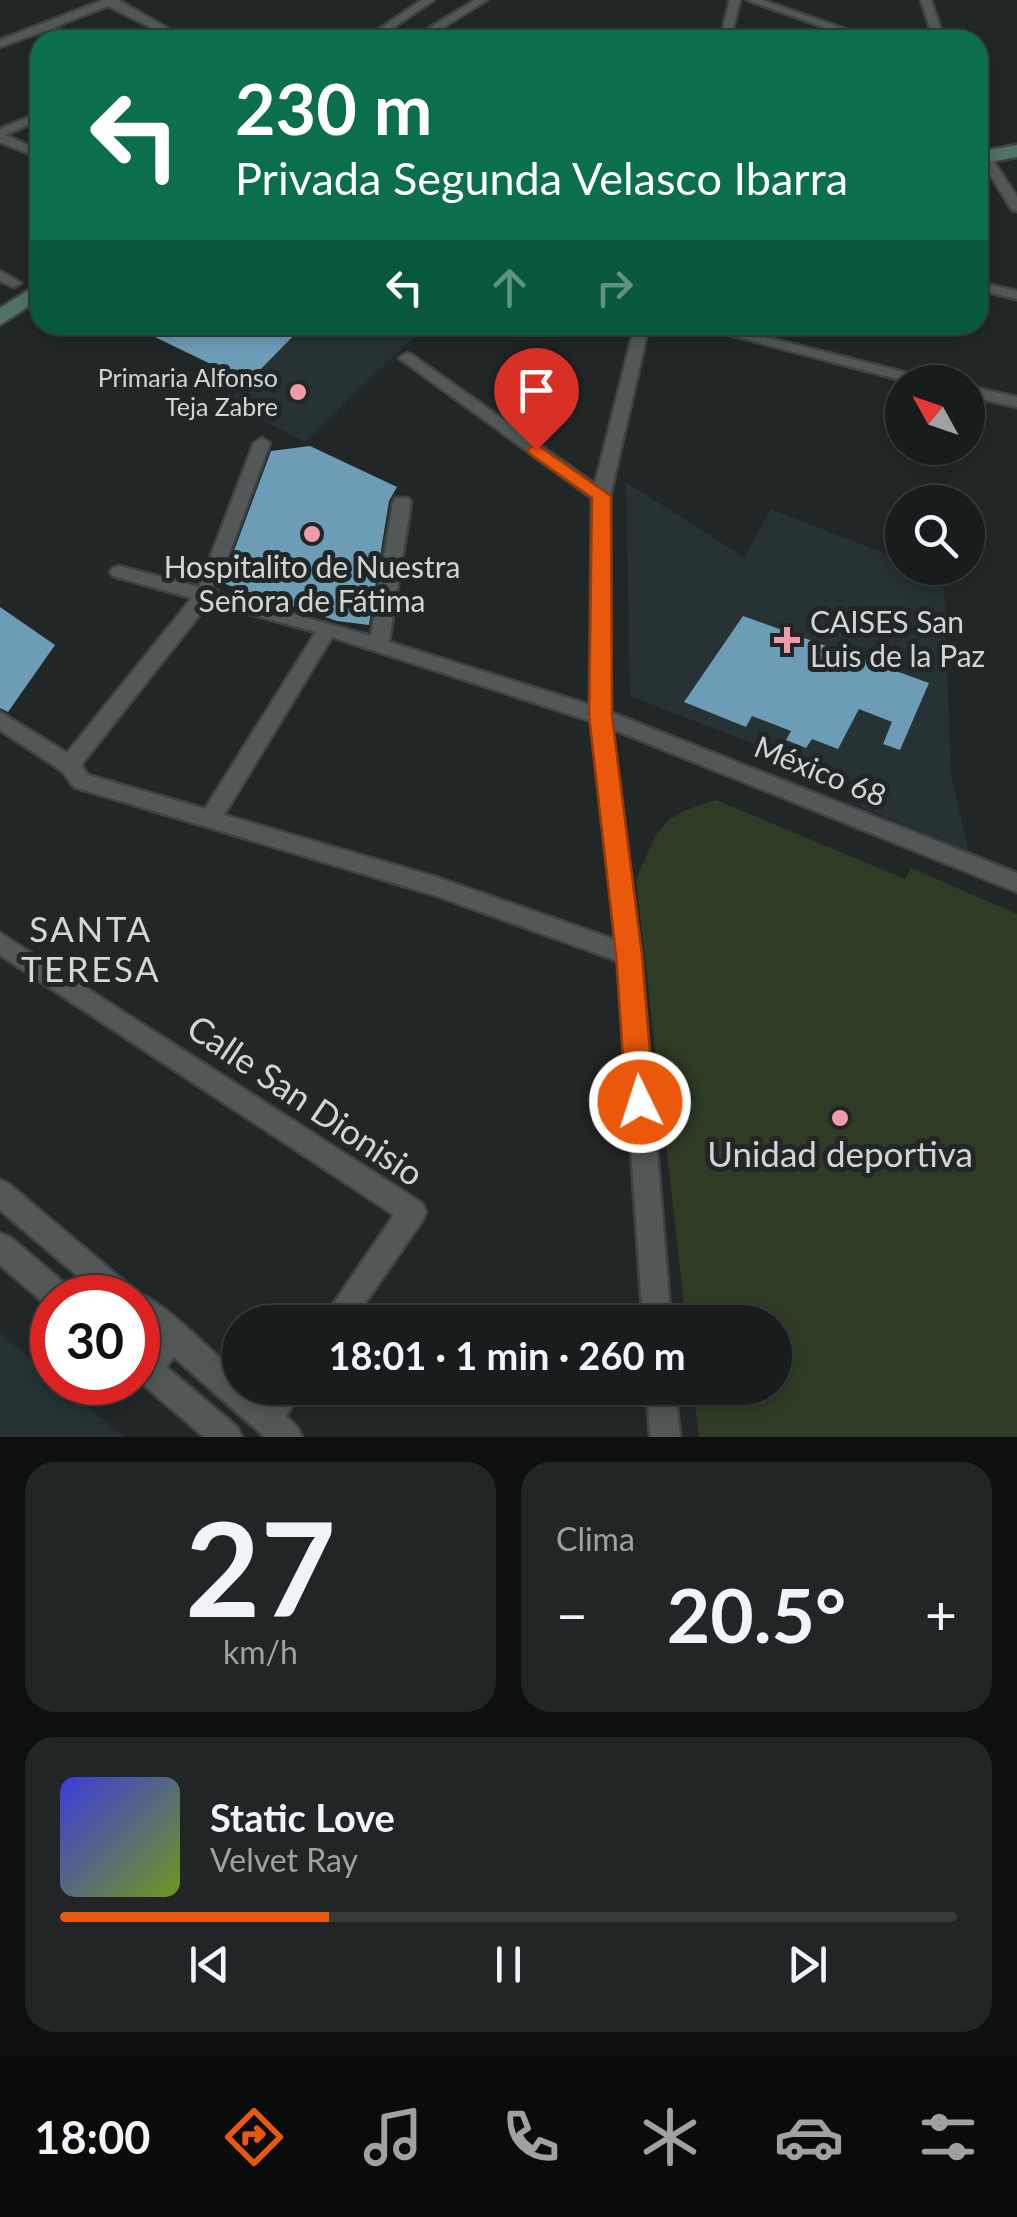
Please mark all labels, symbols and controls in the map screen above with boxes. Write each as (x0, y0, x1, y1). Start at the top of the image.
text: 230 m (235, 66, 432, 150)
icon: left (70, 70, 200, 200)
text: Privada Segunda Velasco Ibarra (235, 151, 848, 205)
icon: left (377, 260, 432, 315)
icon: ahead (482, 260, 537, 315)
icon: right (587, 260, 642, 315)
pin (494, 348, 579, 451)
place label: Primaria Alfonso Teja Zabre (98, 362, 278, 421)
icon: arrive (509, 363, 564, 418)
north arrow (885, 365, 985, 465)
map controls (885, 365, 985, 585)
marker: Primaria Alfonso Teja Zabre (287, 381, 309, 403)
button: search (885, 485, 985, 585)
marker: Hospitalito de Nuestra Señora de Fátima (301, 523, 323, 545)
place label: Hospitalito de Nuestra Señora de Fátima (164, 548, 460, 618)
place label: CAISES San Luis de la Paz (810, 603, 985, 673)
marker: CAISES San Luis de la Paz (774, 627, 800, 653)
street label: México 68 (750, 727, 892, 813)
district label: SANTA TERESA (21, 907, 161, 989)
street label: Calle San Dionisio (180, 1005, 432, 1194)
position arrow (588, 1050, 692, 1154)
marker: Unidad deportiva (829, 1107, 851, 1129)
place label: Unidad deportiva (707, 1132, 973, 1174)
speed limit sign: 30 (30, 1275, 160, 1405)
text: 18:01 · 1 min · 260 m (328, 1332, 686, 1378)
text: 27 (185, 1489, 336, 1645)
text: Clima (556, 1519, 635, 1558)
text: 20.5° (667, 1569, 846, 1659)
text: − (556, 1581, 588, 1647)
text: + (925, 1581, 957, 1647)
text: km/h (223, 1632, 298, 1671)
text: Static Love (210, 1794, 395, 1840)
text: Velvet Ray (210, 1840, 358, 1879)
icon: previous (182, 1937, 237, 1992)
icon: pause (481, 1937, 536, 1992)
icon: next (780, 1937, 835, 1992)
icon: directions (219, 2102, 289, 2172)
icon: music (358, 2102, 428, 2172)
icon: phone (496, 2102, 566, 2172)
icon: climate (635, 2102, 705, 2172)
icon: car (774, 2102, 844, 2172)
icon: filters (913, 2102, 983, 2172)
text: 18:00 (34, 2110, 150, 2164)

